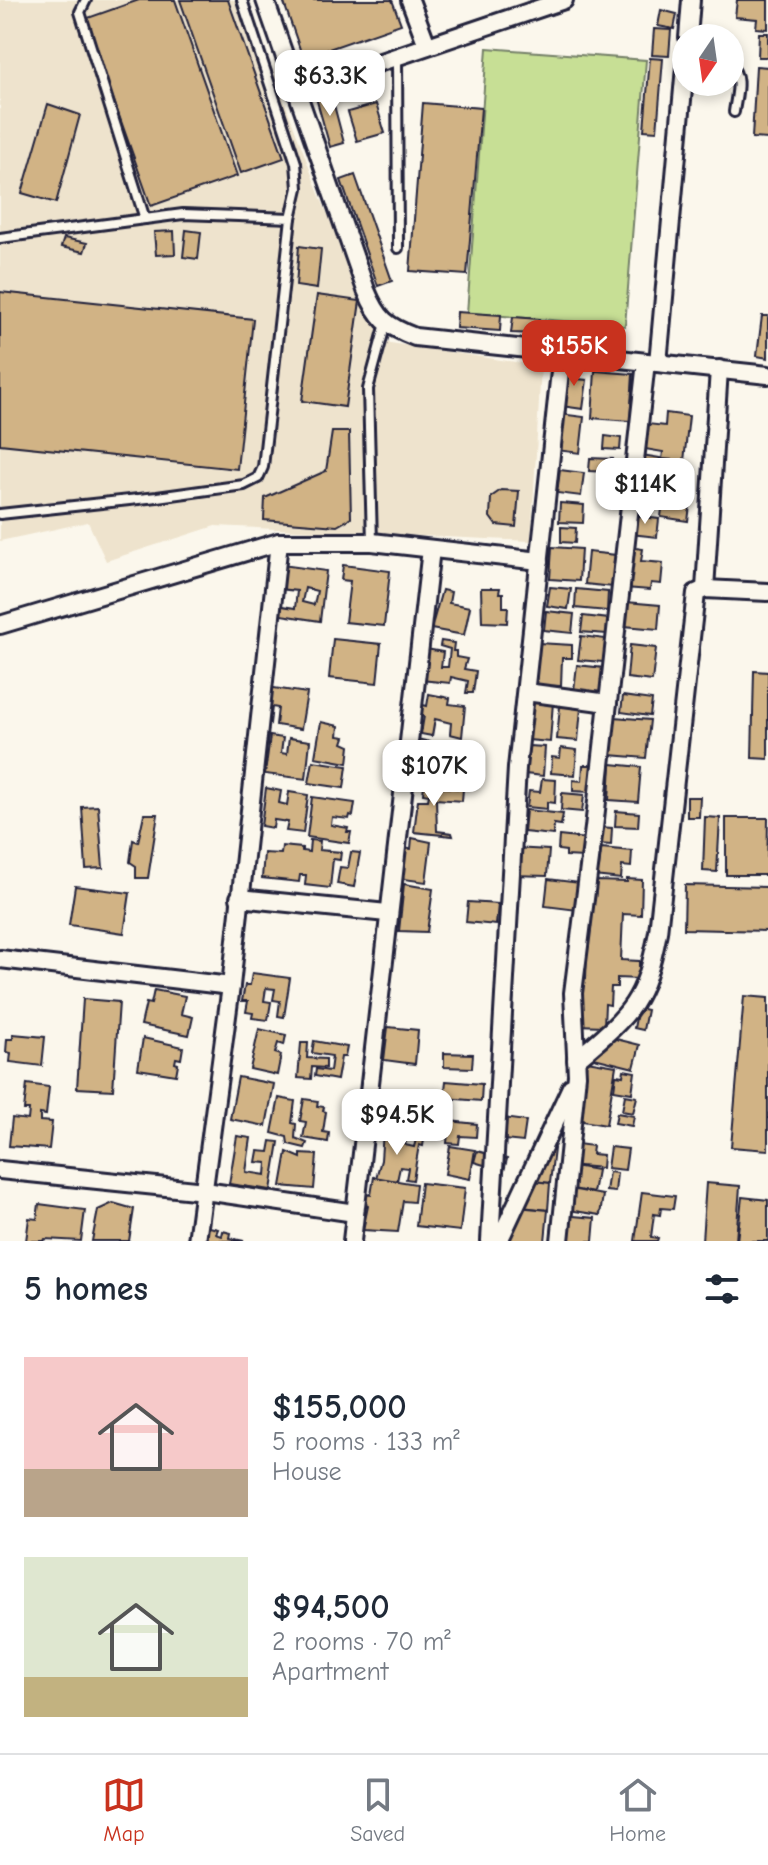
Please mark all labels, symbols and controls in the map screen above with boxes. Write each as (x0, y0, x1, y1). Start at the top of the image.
north arrow (672, 24, 744, 96)
map controls (672, 24, 744, 96)
pin: $63.3K (265, 50, 395, 118)
text: $63.3K (293, 61, 367, 91)
pin: $155K (518, 320, 630, 388)
text: $155K (540, 331, 608, 361)
pin: $114K (589, 458, 701, 526)
text: $114K (614, 469, 676, 499)
pin: $107K (378, 740, 490, 808)
text: $107K (400, 751, 468, 781)
pin: $94.5K (332, 1089, 462, 1157)
text: $94.5K (360, 1100, 434, 1130)
icon: filters (700, 1267, 744, 1311)
text: 5 homes (24, 1269, 148, 1309)
text: $155,000 (272, 1387, 407, 1427)
icon: home (88, 1389, 184, 1485)
text: 5 rooms · 133 m² (272, 1427, 460, 1457)
text: House (272, 1457, 342, 1487)
text: $94,500 (272, 1587, 390, 1627)
icon: home (88, 1589, 184, 1685)
text: 2 rooms · 70 m² (272, 1627, 451, 1657)
text: Apartment (272, 1657, 388, 1687)
tab: Map (102, 1773, 146, 1847)
tab: Saved (350, 1773, 405, 1847)
tab: Home (609, 1773, 666, 1847)

